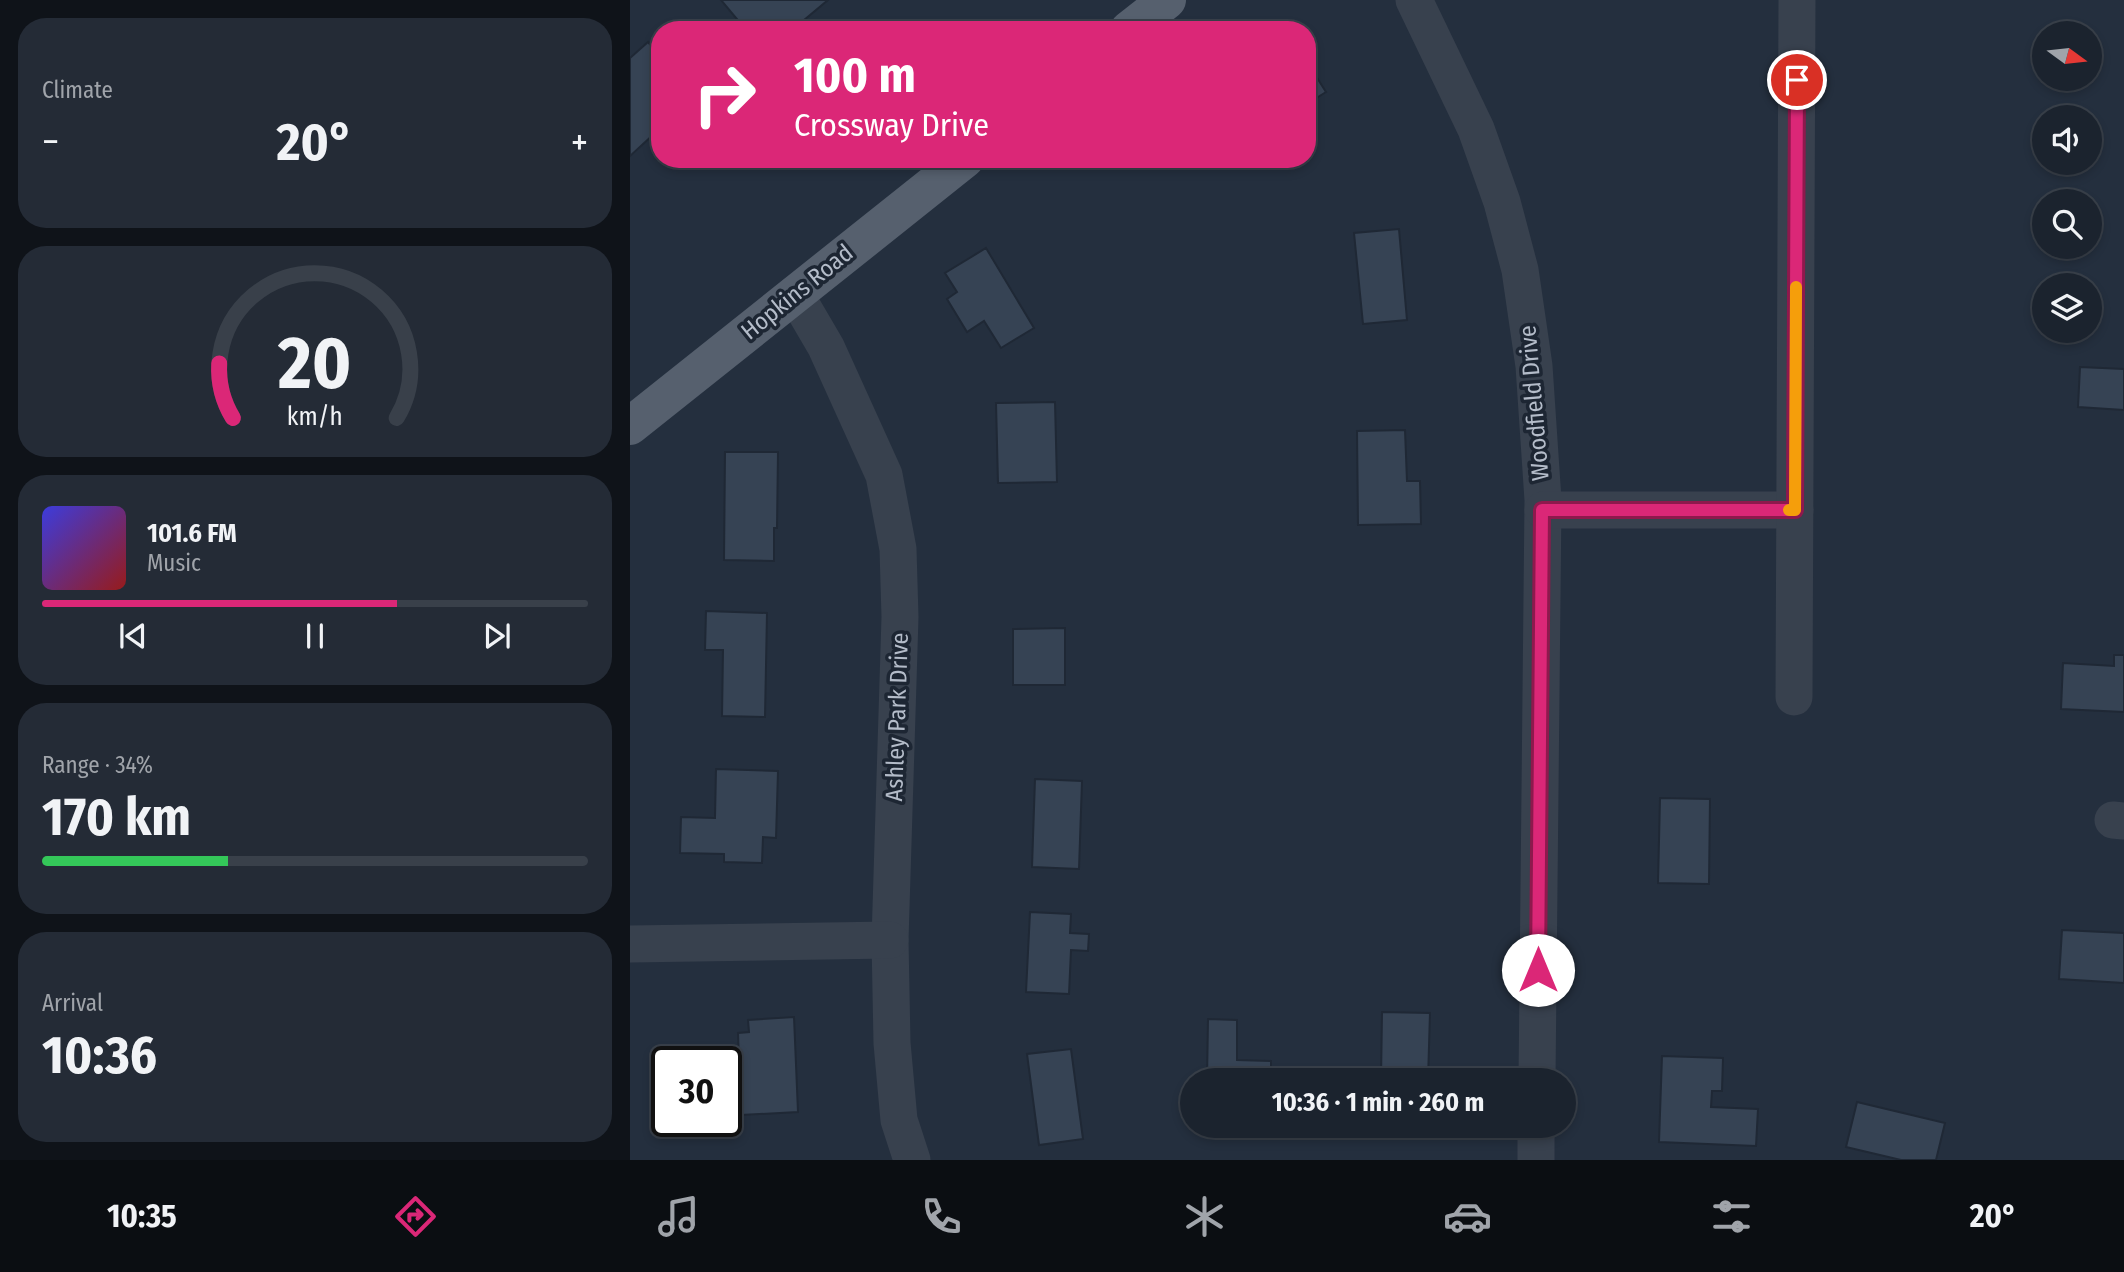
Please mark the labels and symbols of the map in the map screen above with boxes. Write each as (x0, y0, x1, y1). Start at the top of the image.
north arrow (2032, 21, 2102, 91)
pin (1767, 50, 1827, 110)
street label: Hopkins Road (736, 238, 858, 346)
street label: Woodfield Drive (1513, 324, 1555, 482)
street label: Ashley Park Drive (880, 632, 914, 802)
position arrow (1501, 933, 1575, 1007)
speed limit sign: 30 (651, 1046, 742, 1137)

